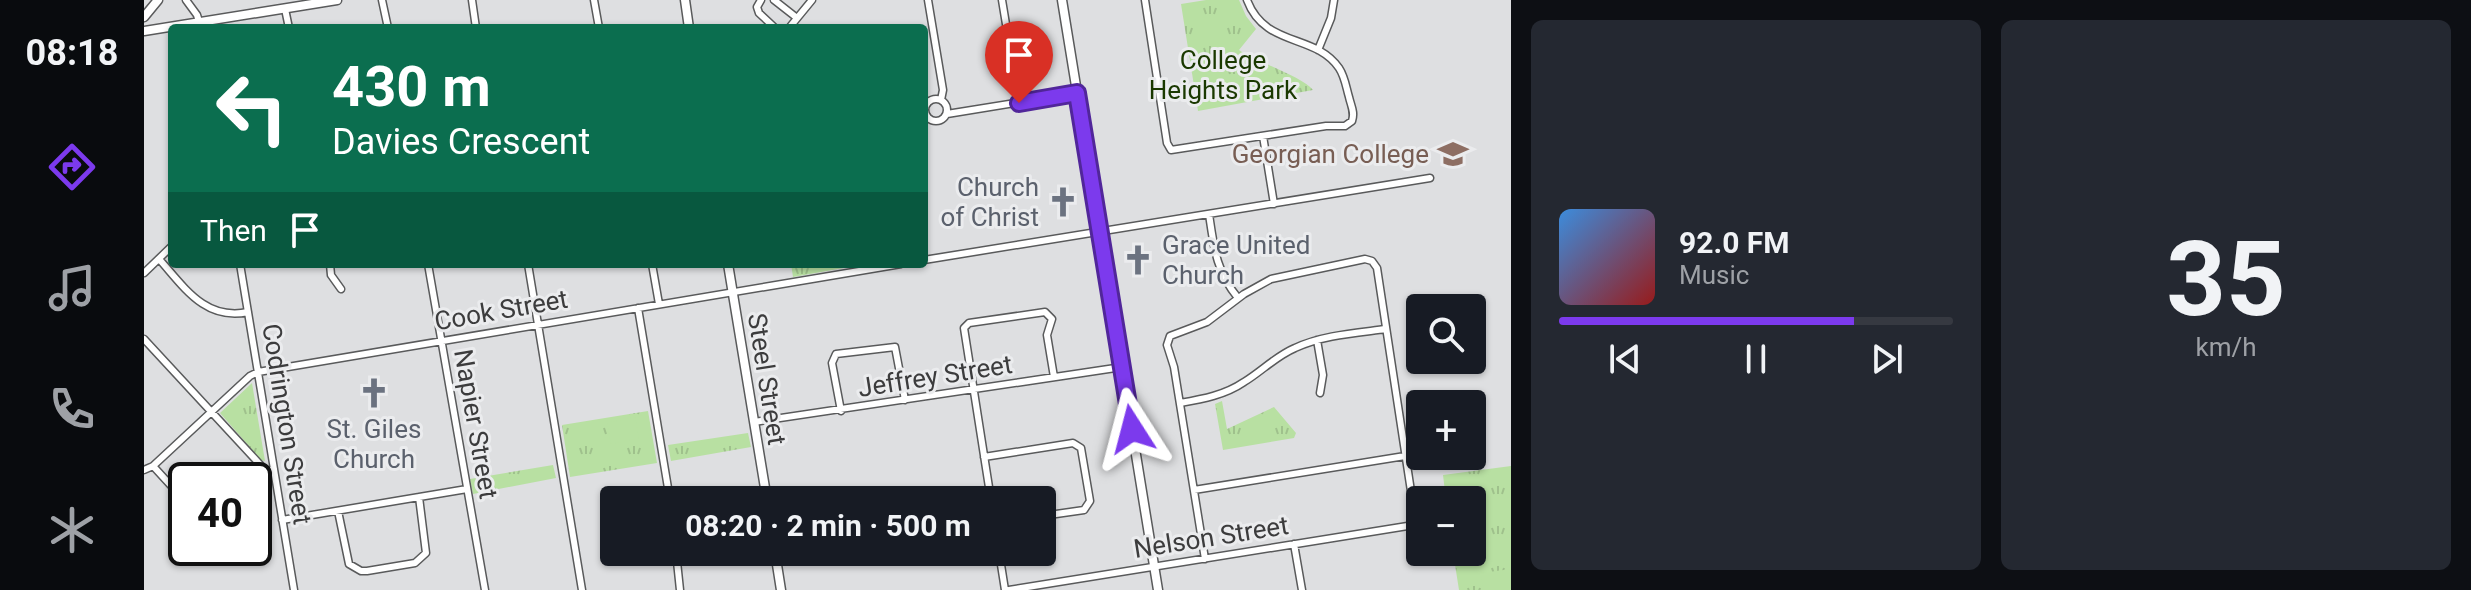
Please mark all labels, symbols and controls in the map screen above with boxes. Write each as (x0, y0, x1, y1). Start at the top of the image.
pin (985, 21, 1053, 103)
text: 08:18 (26, 32, 118, 74)
icon: arrive (997, 33, 1041, 77)
park label: College Heights Park (1149, 45, 1298, 105)
text: 430 m (332, 54, 491, 120)
icon: left (200, 56, 304, 160)
text: Davies Crescent (332, 121, 590, 163)
school or university icon: Georgian College (1436, 137, 1470, 171)
icon: directions (44, 139, 100, 195)
place label: Georgian College (1232, 139, 1429, 169)
place label: Church of Christ (940, 172, 1039, 232)
church icon: Church of Christ (1046, 185, 1080, 219)
icon: arrive (283, 208, 327, 252)
text: Then (200, 213, 267, 248)
text: 35 (2166, 219, 2286, 340)
text: 92.0 FM (1679, 225, 1790, 260)
place label: Grace United Church (1162, 230, 1311, 290)
church icon: Grace United Church (1121, 243, 1155, 277)
icon: music (44, 260, 100, 316)
text: Music (1679, 260, 1749, 290)
street label: Cook Street (432, 284, 570, 336)
map controls (1406, 294, 1486, 566)
button: search (1406, 294, 1486, 374)
street label: Steel Street (742, 311, 792, 447)
street label: Codrington Street (256, 321, 318, 527)
text: km/h (2195, 332, 2257, 362)
icon: previous (1603, 337, 1647, 381)
icon: pause (1734, 337, 1778, 381)
icon: next (1865, 337, 1909, 381)
street label: Napier Street (448, 347, 504, 501)
street label: Jeffrey Street (856, 349, 1014, 403)
church icon: St. Giles Church (357, 376, 391, 410)
icon: phone (44, 381, 100, 437)
position arrow (1090, 387, 1174, 471)
button: + (1406, 390, 1486, 470)
place label: St. Giles Church (327, 414, 421, 474)
speed limit sign: 40 (168, 462, 272, 566)
button: − (1406, 486, 1486, 566)
icon: climate (44, 502, 100, 558)
text: 08:20 · 2 min · 500 m (685, 508, 971, 543)
street label: Nelson Street (1131, 510, 1291, 564)

